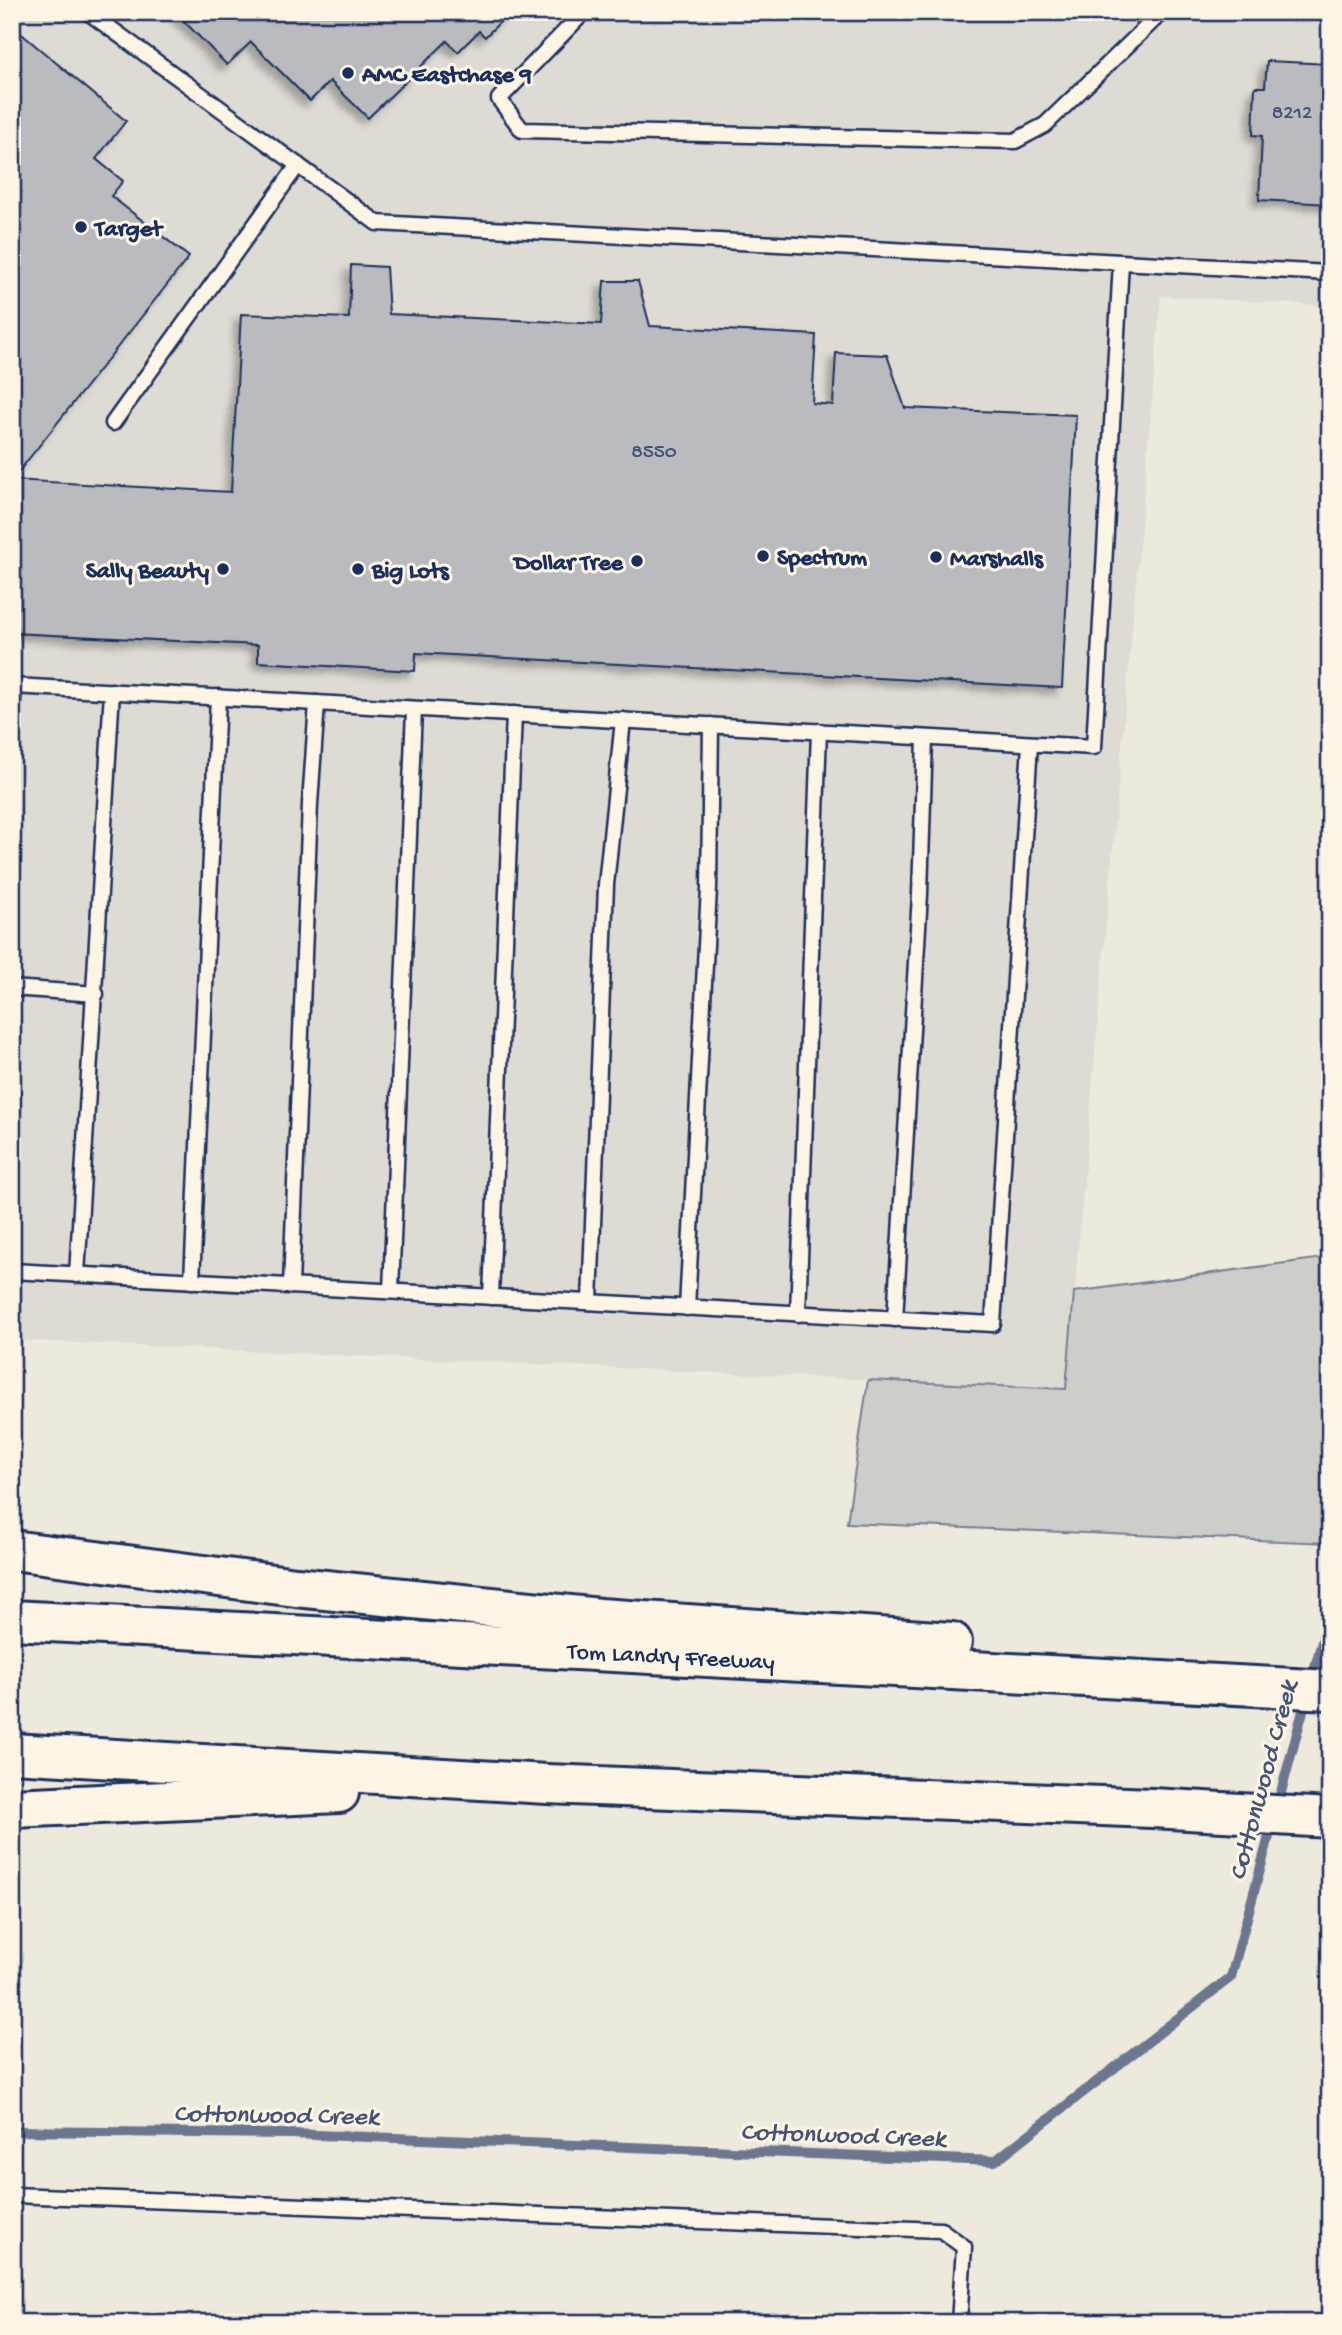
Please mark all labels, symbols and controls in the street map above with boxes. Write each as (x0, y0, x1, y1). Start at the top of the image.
place label: AMC Eastchase 9 (361, 62, 532, 91)
marker: AMC Eastchase 9 (340, 65, 356, 81)
house number: 8212 (1272, 102, 1312, 127)
place label: Target (93, 216, 164, 245)
marker: Target (73, 219, 89, 235)
house number: 8550 (631, 441, 677, 466)
place label: Spectrum (777, 545, 867, 574)
place label: Marshalls (950, 546, 1044, 575)
marker: Spectrum (755, 548, 771, 564)
marker: Marshalls (928, 549, 944, 565)
place label: Dollar Tree (512, 550, 625, 579)
marker: Dollar Tree (629, 553, 645, 569)
place label: Sally Beauty (86, 558, 209, 587)
place label: Big Lots (371, 558, 450, 587)
marker: Sally Beauty (215, 561, 231, 577)
marker: Big Lots (350, 561, 366, 577)
street label: Tom Landry Freeway (565, 1638, 775, 1678)
water label: Cottonwood Creek (1224, 1676, 1307, 1884)
water label: Cottonwood Creek (173, 2100, 381, 2135)
water label: Cottonwood Creek (740, 2118, 948, 2157)

